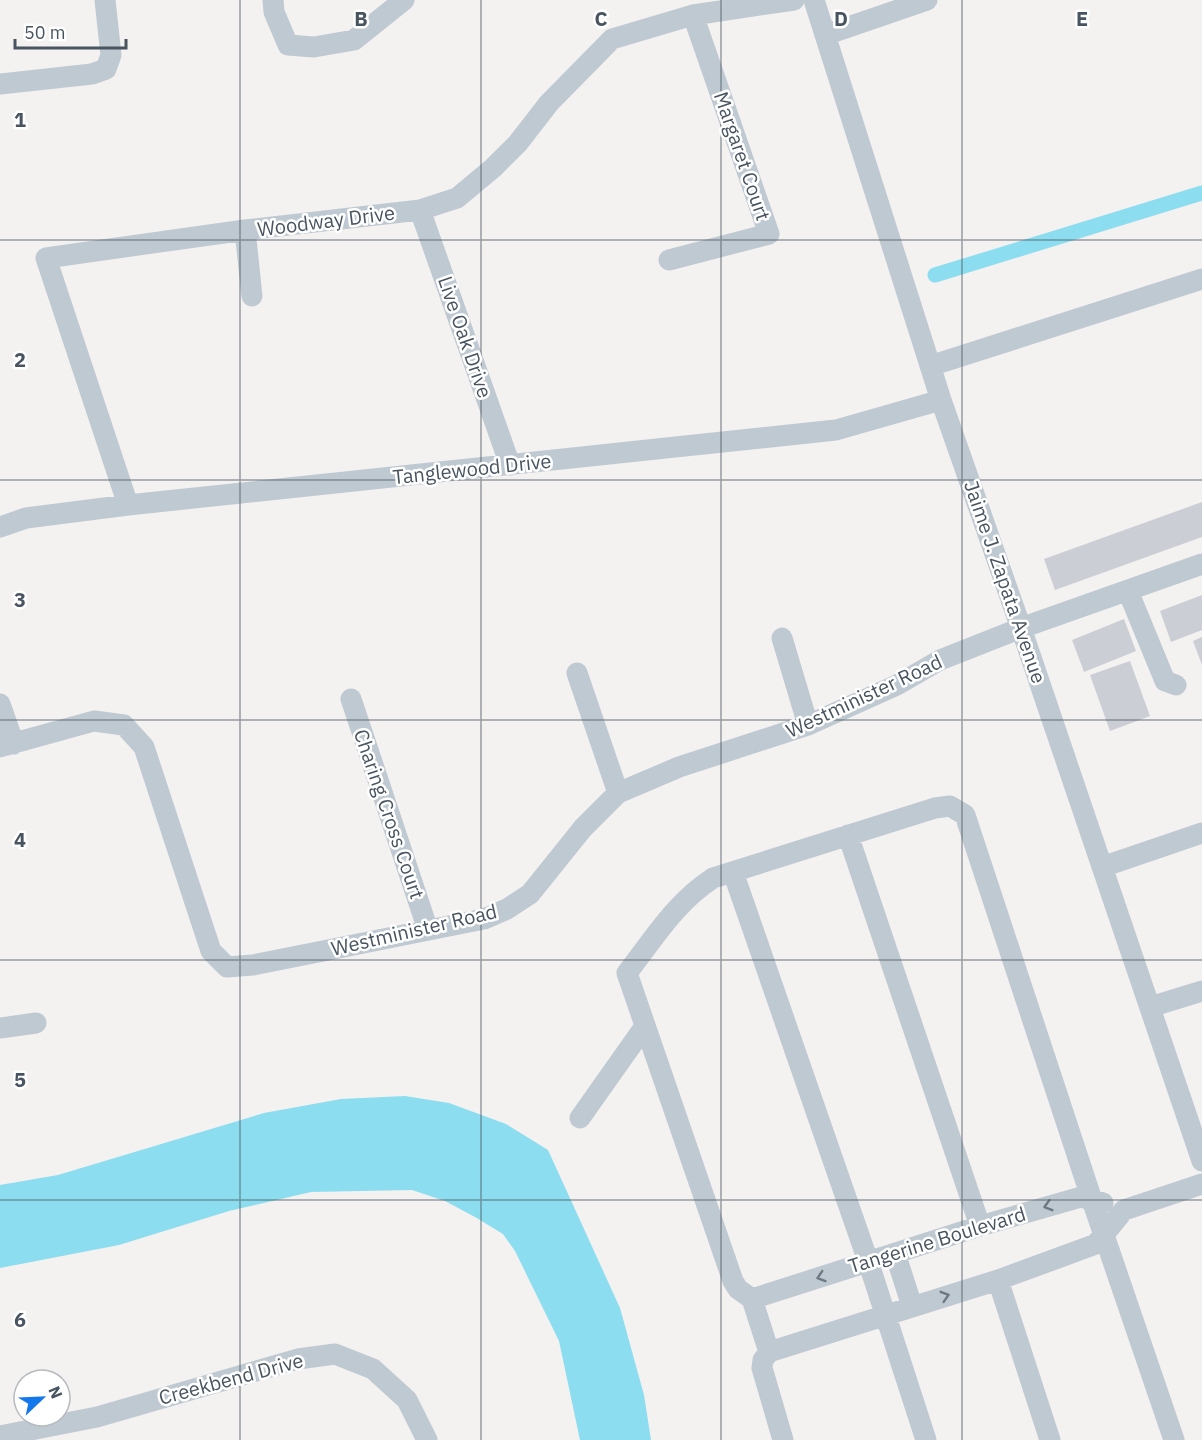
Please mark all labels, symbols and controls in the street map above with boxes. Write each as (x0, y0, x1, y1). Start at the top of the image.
text: B (354, 5, 368, 32)
text: C (594, 5, 608, 32)
text: D (834, 5, 848, 32)
text: E (1076, 5, 1088, 32)
scale bar (15, 12, 126, 50)
text: 50 m (24, 21, 66, 44)
street label: Margaret Court (708, 88, 777, 224)
text: 1 (14, 106, 26, 133)
street label: Woodway Drive (256, 199, 396, 242)
street label: Live Oak Drive (432, 272, 499, 401)
text: 2 (14, 346, 26, 373)
street label: Tanglewood Drive (391, 447, 553, 490)
street label: Jaime J. Zapata Avenue (958, 477, 1053, 687)
text: 3 (14, 586, 26, 613)
street label: Westminister Road (781, 647, 946, 744)
street label: Charing Cross Court (348, 725, 431, 902)
text: 4 (14, 826, 26, 853)
street label: Westminister Road (328, 897, 500, 962)
text: 5 (14, 1066, 26, 1093)
one-way arrow (1043, 1199, 1053, 1211)
street label: Tangerine Boulevard (845, 1200, 1029, 1279)
one-way arrow (816, 1269, 827, 1282)
one-way arrow (939, 1291, 950, 1303)
text: 6 (14, 1306, 26, 1333)
street label: Creekbend Drive (155, 1346, 306, 1411)
north arrow (12, 1368, 72, 1428)
text: N (44, 1383, 67, 1401)

